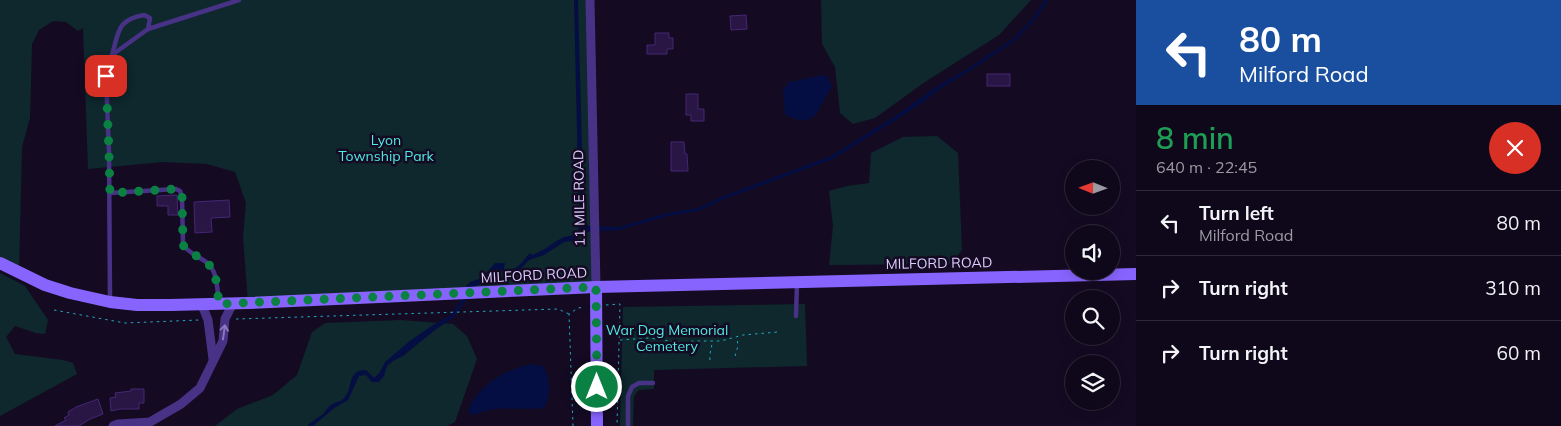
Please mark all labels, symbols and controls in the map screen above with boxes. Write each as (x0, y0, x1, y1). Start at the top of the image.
text: 80 m (1239, 17, 1322, 61)
icon: left (1156, 20, 1221, 85)
pin (85, 55, 127, 97)
text: Milford Road (1239, 60, 1369, 88)
icon: arrive (92, 62, 120, 90)
text: 8 min (1156, 119, 1234, 157)
button: close (1489, 122, 1541, 174)
park label: Lyon Township Park (338, 131, 435, 165)
street label: 11 MILE ROAD (569, 150, 589, 246)
text: 640 m · 22:45 (1156, 157, 1257, 177)
north arrow (1065, 160, 1120, 215)
map controls (1065, 160, 1120, 410)
text: Turn left (1199, 201, 1274, 225)
icon: left (1156, 209, 1184, 237)
text: 80 m (1497, 211, 1541, 235)
button: sound (1065, 225, 1120, 280)
text: Milford Road (1199, 225, 1293, 245)
street label: MILFORD ROAD (886, 253, 992, 273)
street label: MILFORD ROAD (480, 263, 588, 287)
icon: right (1156, 274, 1184, 302)
text: Turn right (1199, 276, 1288, 300)
text: 310 m (1485, 276, 1541, 300)
button: search (1065, 290, 1120, 345)
park label: War Dog Memorial Cemetery (606, 321, 728, 355)
one-way arrow (219, 324, 229, 340)
icon: right (1156, 339, 1184, 367)
text: Turn right (1199, 341, 1288, 365)
text: 60 m (1497, 341, 1541, 365)
button: layers (1065, 355, 1120, 410)
position arrow (570, 360, 622, 412)

